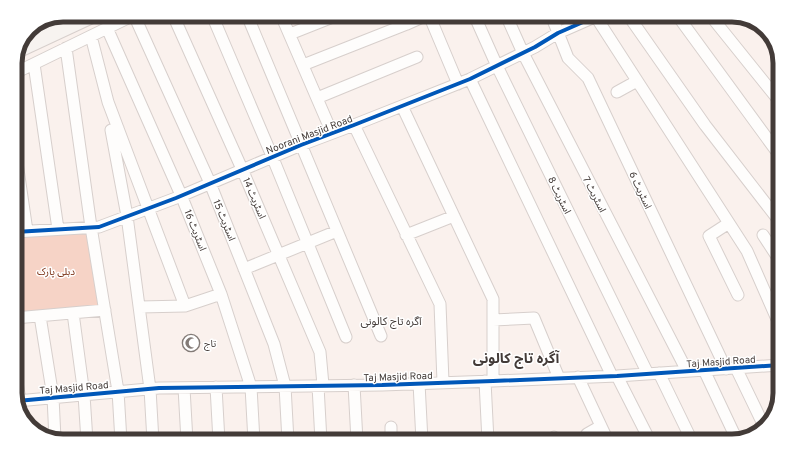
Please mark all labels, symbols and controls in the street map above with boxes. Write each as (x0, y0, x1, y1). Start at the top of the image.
street label: Noorani Masjid Road (264, 113, 355, 158)
street label: اسٹریٹ 6 (625, 170, 654, 211)
street label: اسٹریٹ 7 (579, 174, 608, 215)
street label: اسٹریٹ 8 (544, 175, 573, 216)
street label: اسٹریٹ 14 (239, 176, 268, 221)
street label: اسٹریٹ 15 (209, 198, 238, 243)
street label: اسٹریٹ 16 (180, 208, 209, 253)
park label: دہلی پارک (37, 266, 75, 279)
district label: آگرہ تاج کالونی (360, 315, 422, 329)
mosque icon: تاج (181, 333, 201, 353)
place label: تاج (204, 338, 216, 351)
district label: آگرہ تاج کالونی (473, 350, 560, 369)
street label: Taj Masjid Road (686, 354, 756, 371)
street label: Taj Masjid Road (363, 370, 433, 385)
street label: Taj Masjid Road (39, 379, 109, 398)

